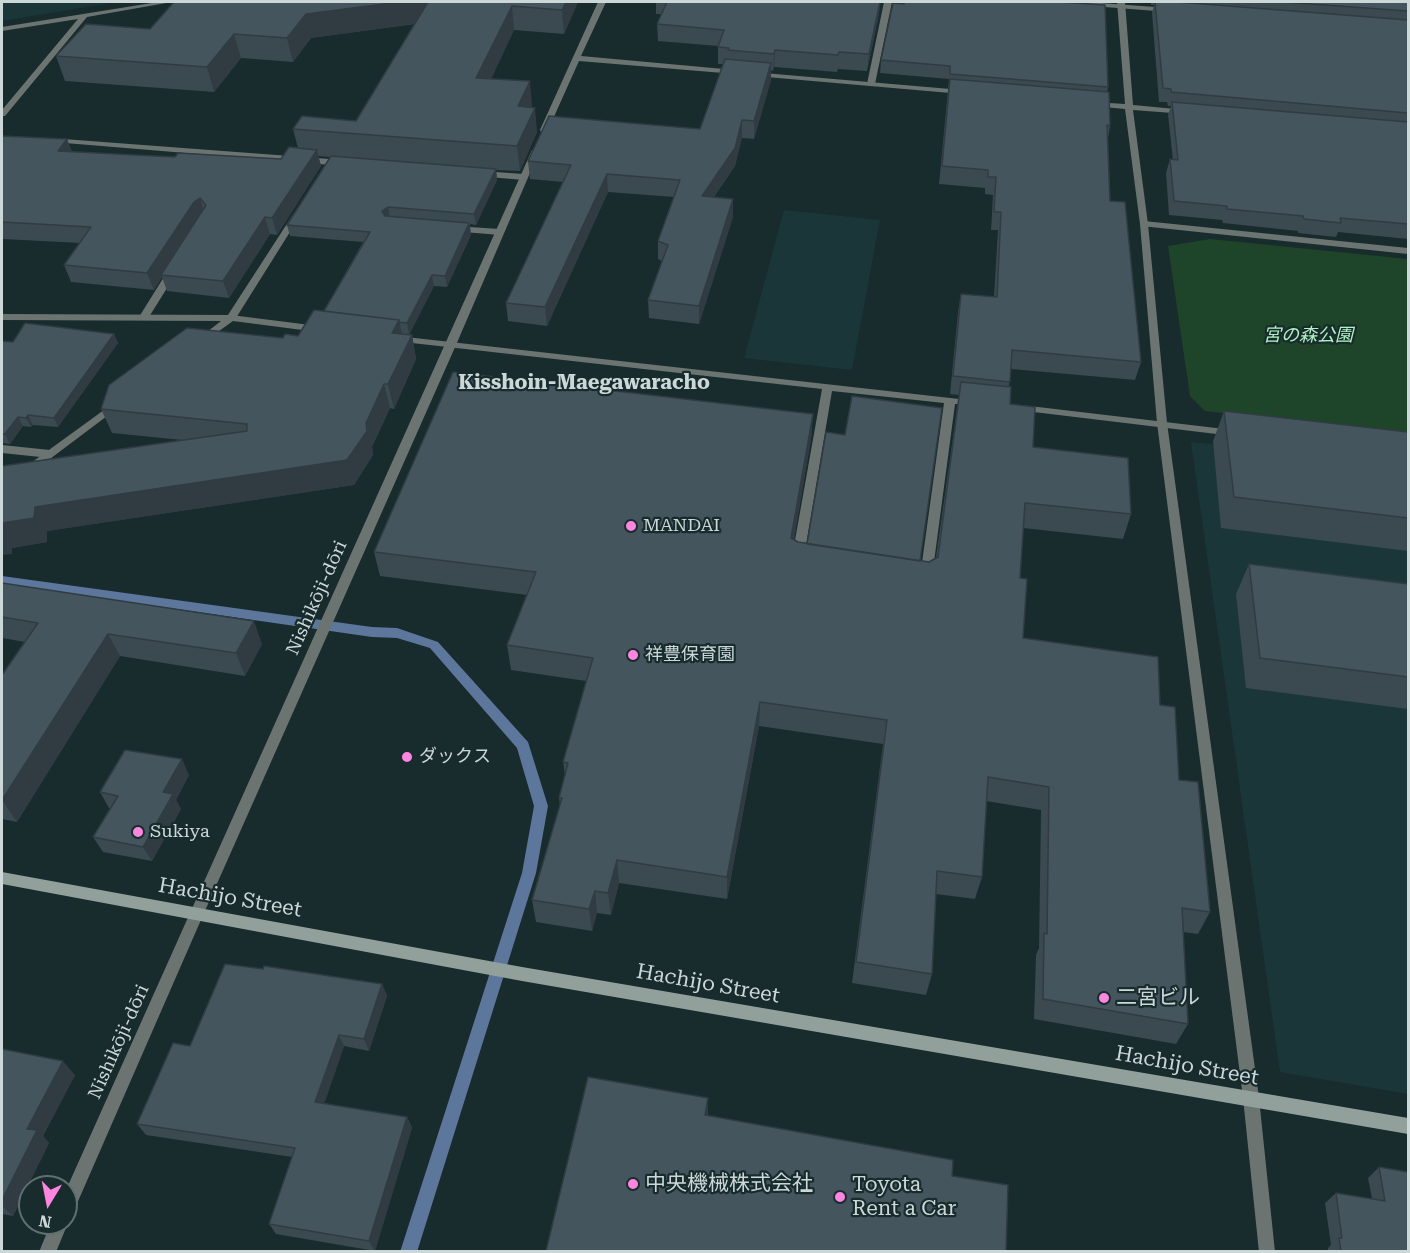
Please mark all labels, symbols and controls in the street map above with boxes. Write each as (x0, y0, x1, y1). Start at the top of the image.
park label: 宮の森公園 (1263, 325, 1353, 347)
district label: Kisshoin-Maegawaracho (458, 371, 710, 395)
place label: MANDAI (643, 515, 720, 537)
marker: MANDAI (624, 519, 638, 533)
street label: Nishikōji-dōri (282, 537, 352, 659)
place label: 祥豊保育園 (645, 644, 735, 666)
marker: 祥豊保育園 (626, 648, 640, 662)
place label: ダックス (419, 746, 491, 768)
marker: ダックス (400, 750, 414, 764)
place label: Sukiya (150, 821, 210, 843)
marker: Sukiya (131, 825, 145, 839)
street label: Hachijo Street (156, 873, 304, 923)
street label: Hachijo Street (634, 959, 782, 1009)
street label: Nishikōji-dōri (84, 981, 154, 1103)
place label: 二宮ビル (1116, 985, 1200, 1011)
marker: 二宮ビル (1097, 991, 1111, 1005)
street label: Hachijo Street (1113, 1041, 1261, 1091)
place label: 中央機械株式会社 (645, 1171, 813, 1197)
place label: Toyota Rent a Car (852, 1172, 956, 1222)
north arrow (18, 1175, 78, 1235)
marker: 中央機械株式会社 (626, 1177, 640, 1191)
marker: Toyota Rent a Car (833, 1190, 847, 1204)
text: N (37, 1211, 53, 1232)

